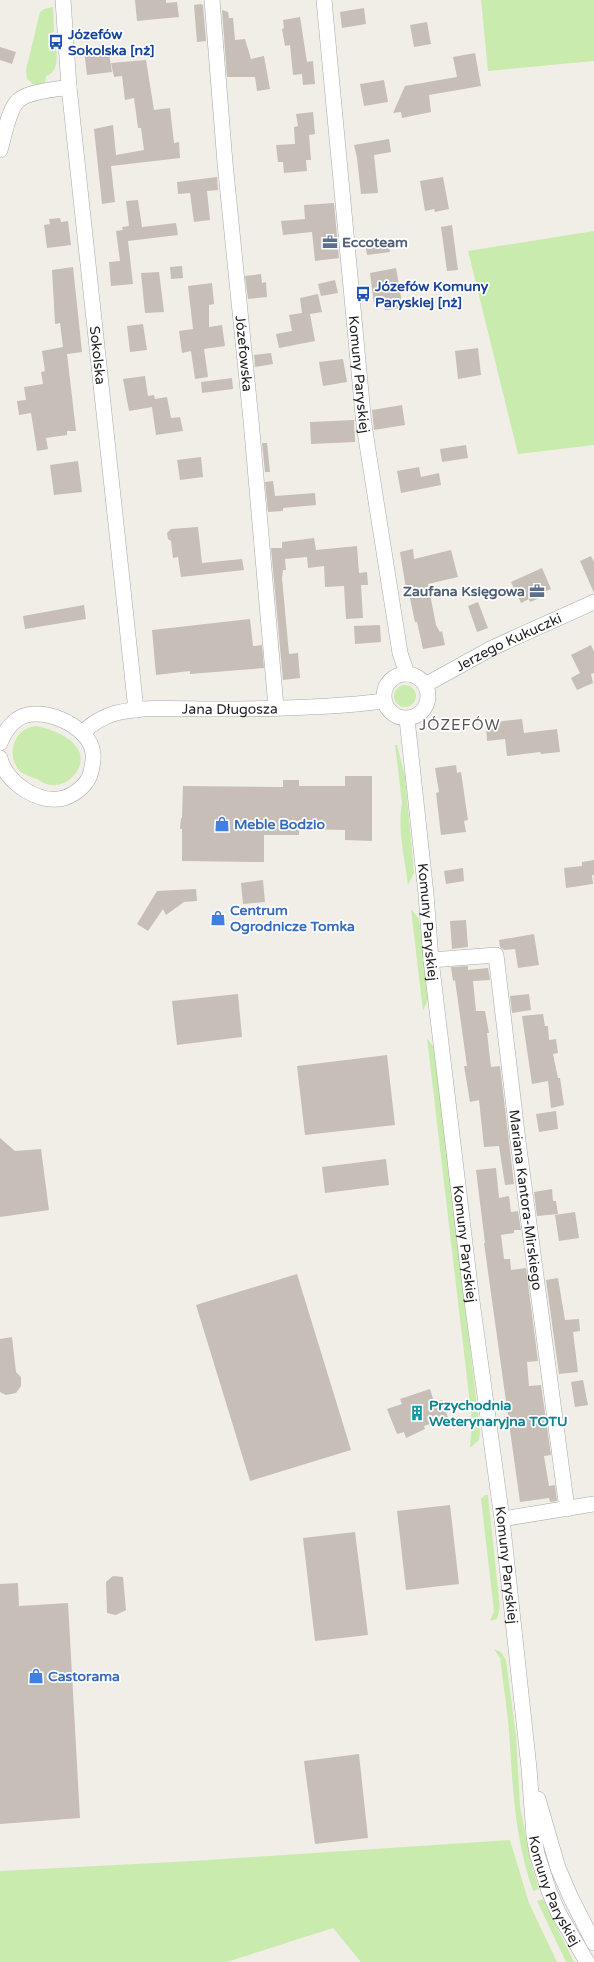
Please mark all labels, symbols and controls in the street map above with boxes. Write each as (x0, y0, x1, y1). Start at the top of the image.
place label: Józefów Sokolska [nż] (67, 26, 155, 59)
bus stop icon: Józefów Sokolska [nż] (47, 33, 65, 51)
office icon: Eccoteam (321, 233, 339, 251)
place label: Eccoteam (342, 234, 408, 251)
place label: Józefów Komuny Paryskiej [nż] (374, 278, 489, 311)
bus stop icon: Józefów Komuny Paryskiej [nż] (354, 285, 372, 303)
street label: Józefowska (232, 315, 257, 392)
street label: Komuny Paryskiej (345, 315, 374, 434)
street label: Sokolska (86, 325, 109, 385)
office icon: Zaufana Księgowa (528, 582, 546, 600)
place label: Zaufana Księgowa (403, 583, 525, 600)
street label: Jerzego Kukuczki (453, 609, 564, 675)
street label: Jana Długosza (182, 700, 278, 718)
district label: JÓZEFÓW (419, 716, 501, 734)
shop icon: Meble Bodzio (213, 815, 231, 833)
place label: Meble Bodzio (234, 816, 326, 833)
street label: Komuny Paryskiej (414, 862, 442, 982)
place label: Centrum Ogrodnicze Tomka (230, 902, 355, 935)
shop icon: Centrum Ogrodnicze Tomka (209, 909, 227, 927)
street label: Mariana Kantora-Mirskiego (506, 1109, 546, 1291)
street label: Komuny Paryskiej (450, 1184, 481, 1303)
place label: Przychodnia Weterynaryjna TOTU (429, 1397, 568, 1430)
building icon: Przychodnia Weterynaryjna TOTU (408, 1404, 426, 1422)
street label: Komuny Paryskiej (492, 1505, 522, 1625)
shop icon: Castorama (27, 1667, 45, 1685)
place label: Castorama (48, 1668, 120, 1685)
street label: Komuny Paryskiej (526, 1834, 584, 1949)

